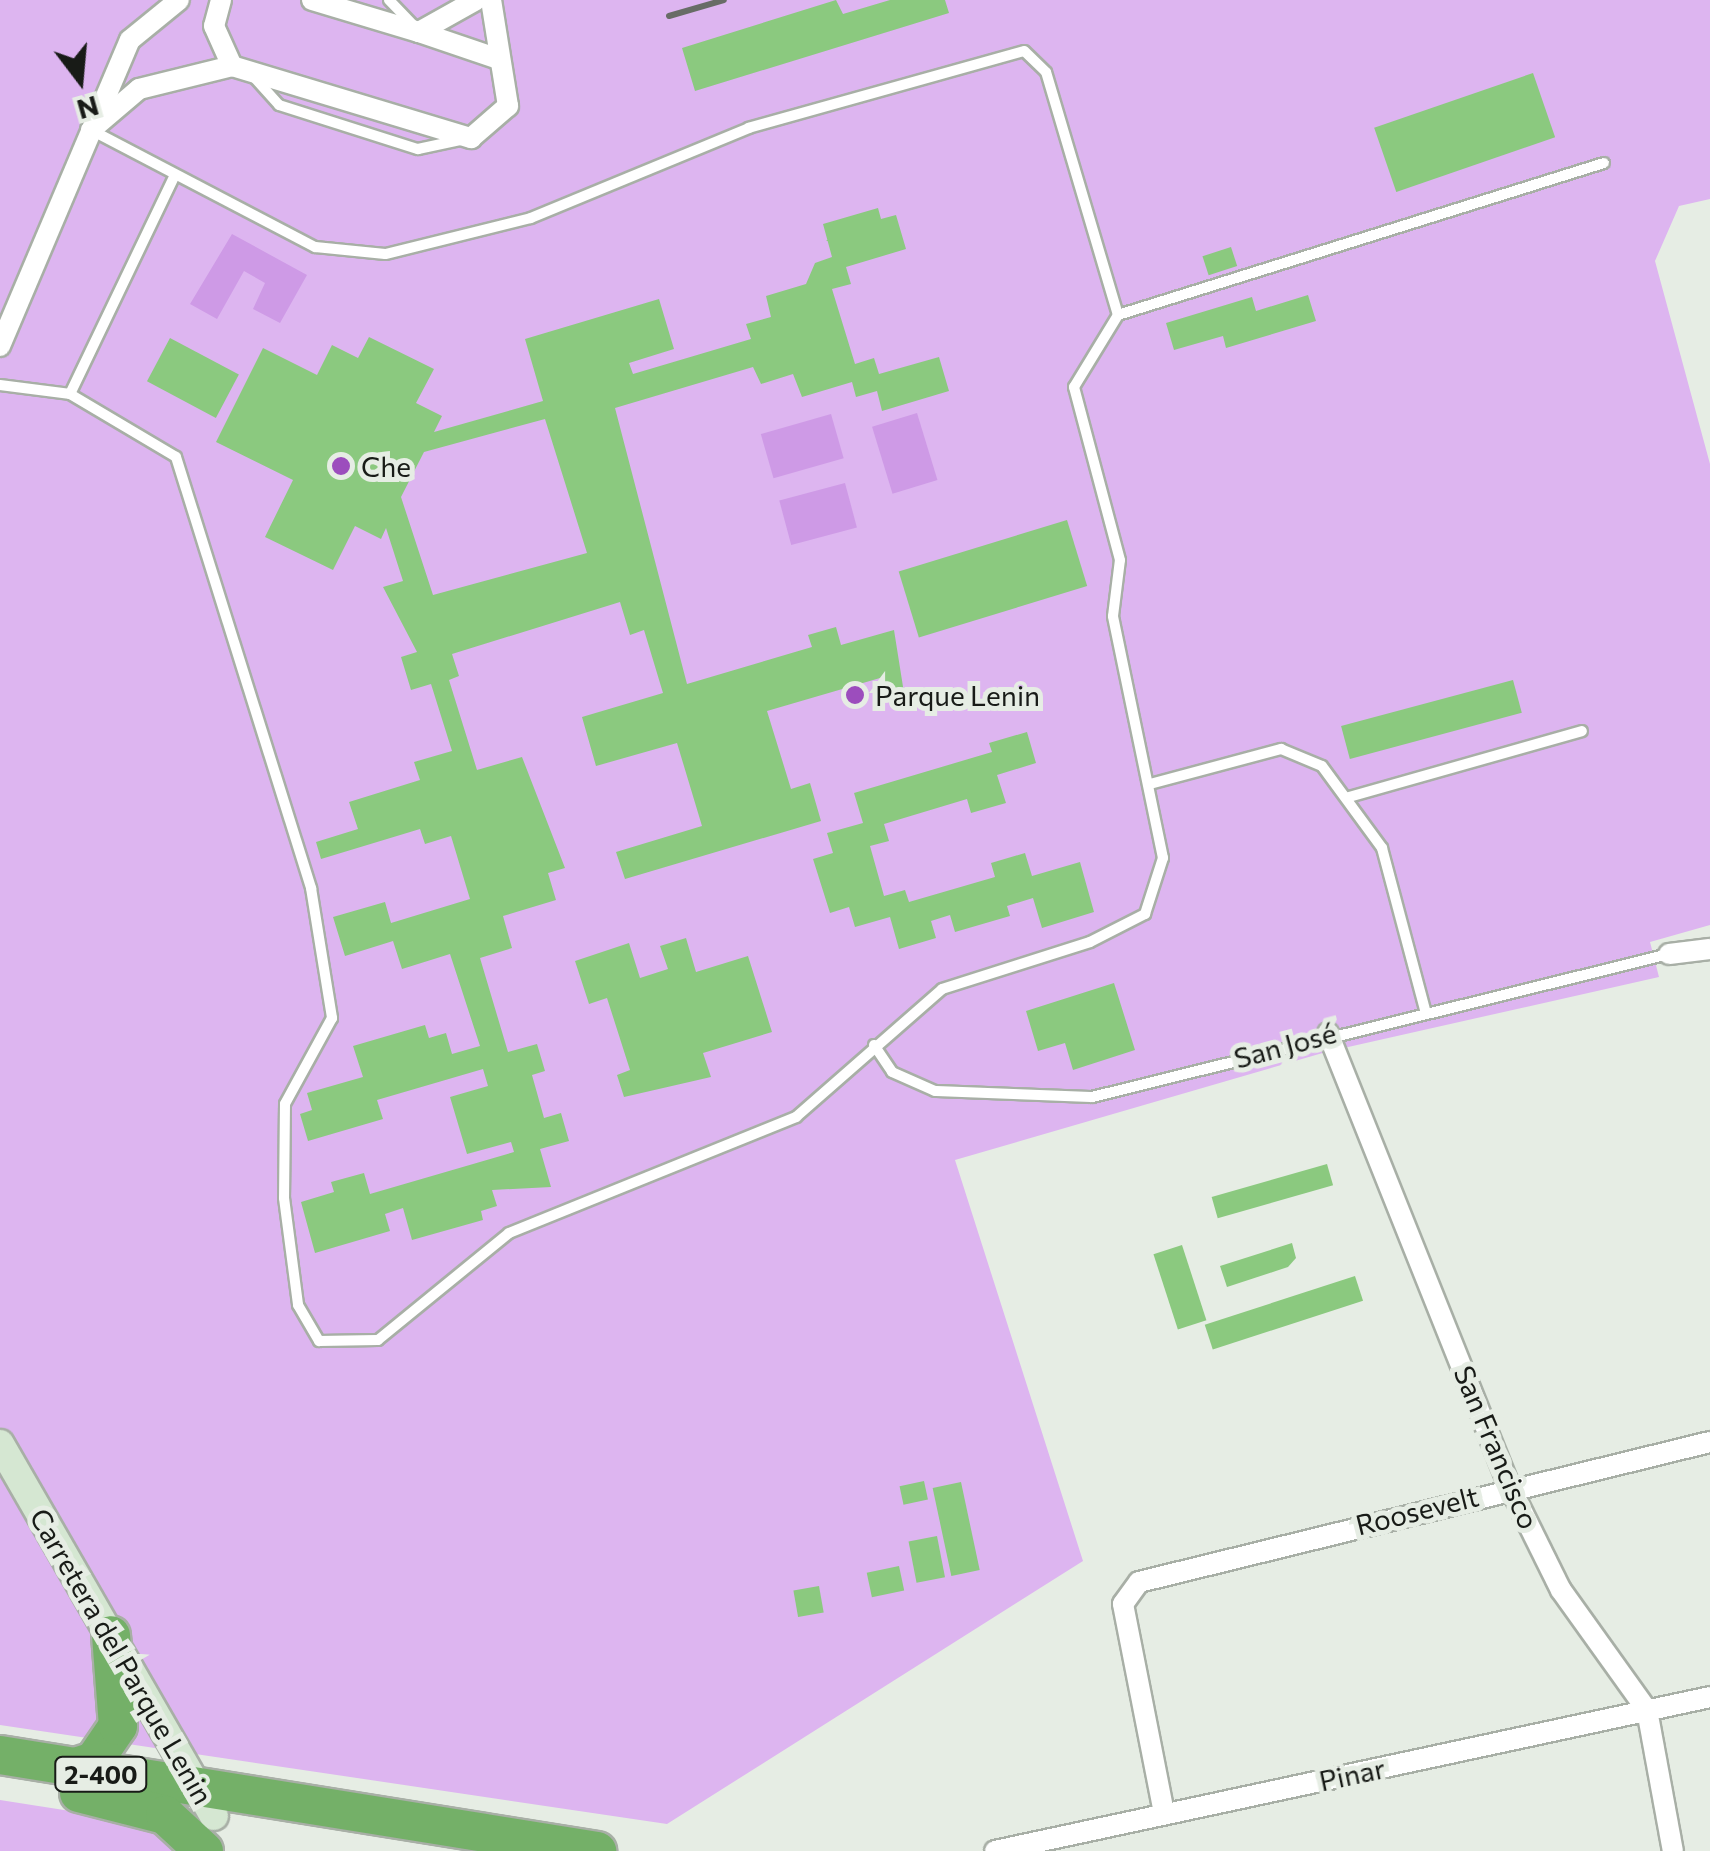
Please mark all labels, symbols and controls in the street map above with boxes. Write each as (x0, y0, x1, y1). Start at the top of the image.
north arrow (30, 30, 130, 130)
text: N (73, 90, 103, 128)
place label: Che (361, 449, 411, 483)
marker: Che (330, 455, 352, 477)
place label: Parque Lenin (875, 678, 1040, 712)
marker: Parque Lenin (844, 684, 866, 706)
street label: San José (1230, 1015, 1340, 1075)
street label: San Francisco (1448, 1360, 1546, 1534)
street label: Roosevelt (1352, 1479, 1482, 1541)
street label: Carretera del Parque Lenin (24, 1502, 220, 1810)
street label: Pinar (1316, 1751, 1388, 1797)
road number: 2-400 (54, 1754, 148, 1794)

